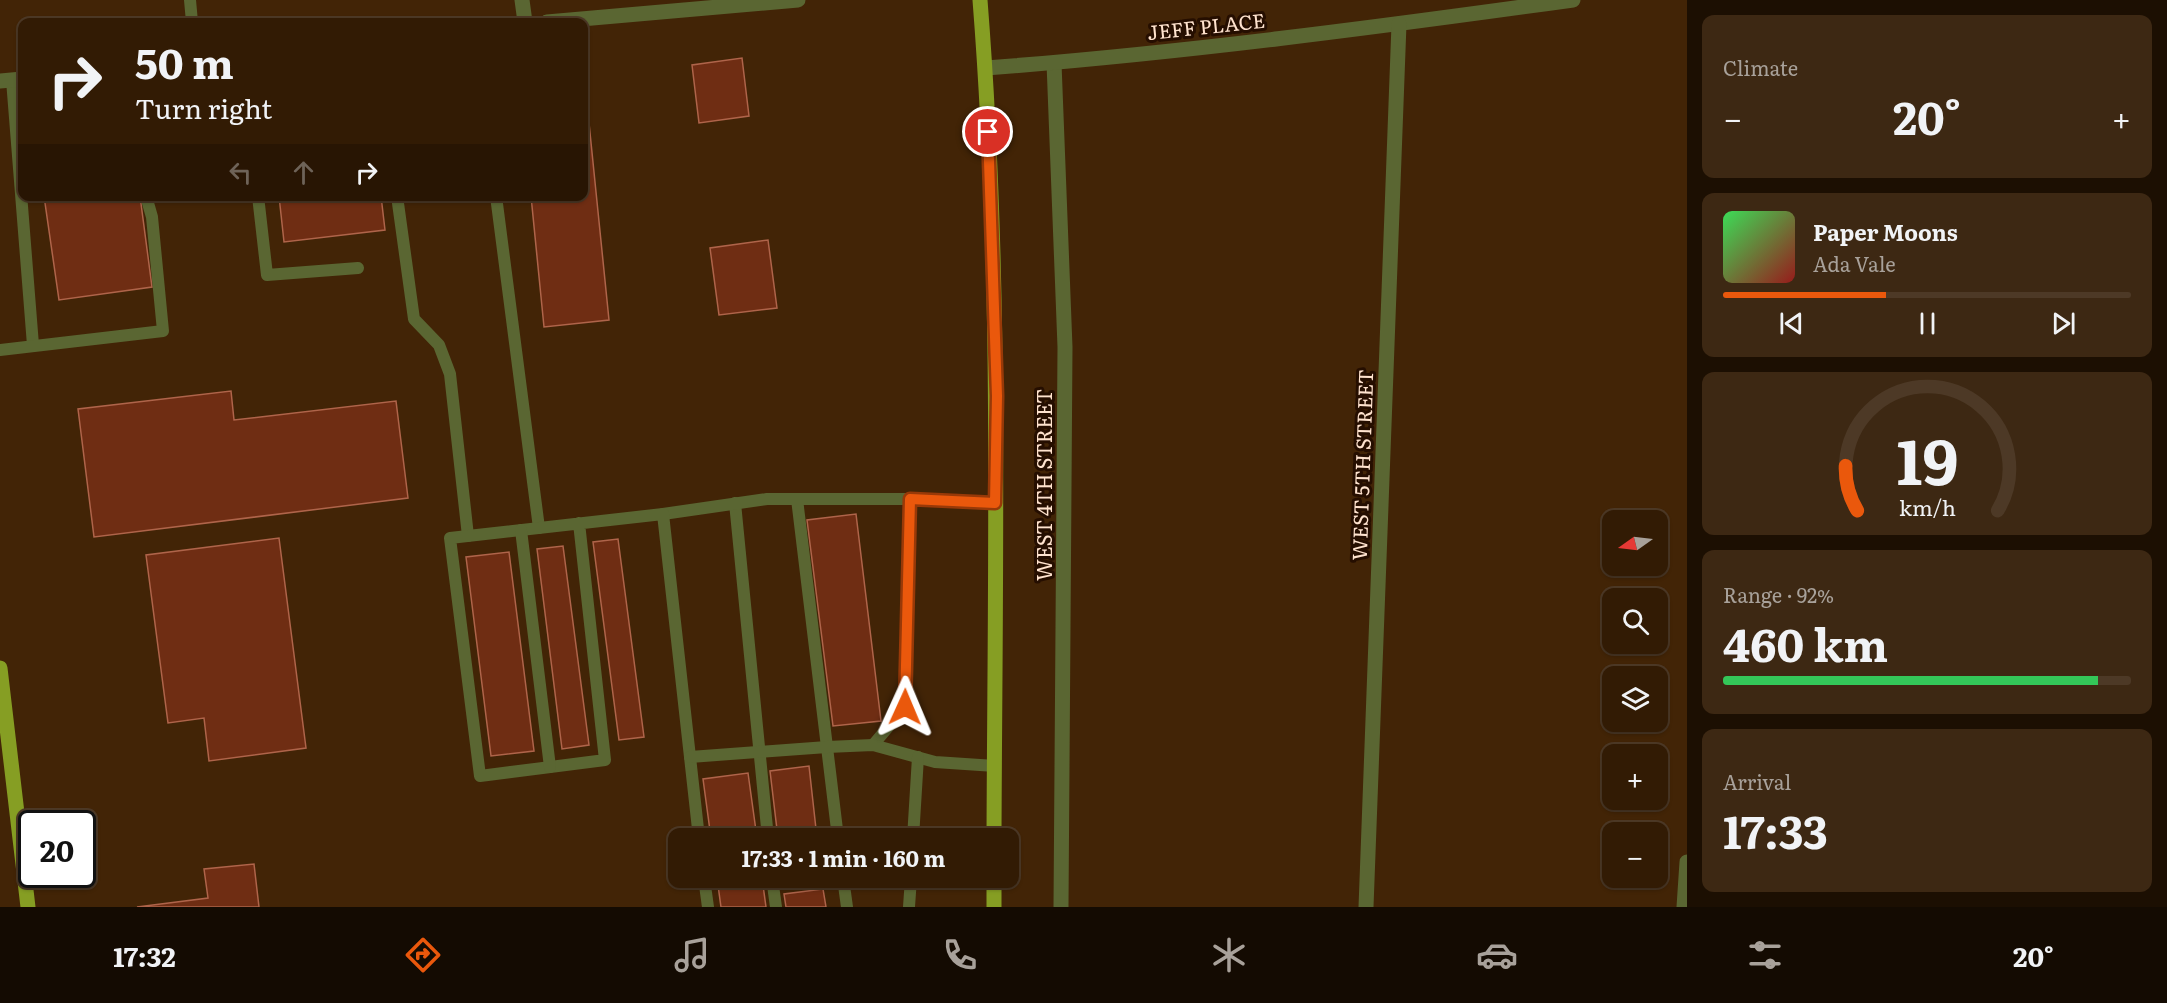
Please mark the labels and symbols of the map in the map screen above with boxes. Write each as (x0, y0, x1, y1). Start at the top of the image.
street label: JEFF PLACE (1146, 4, 1266, 46)
pin (962, 106, 1013, 157)
street label: WEST 5TH STREET (1343, 369, 1379, 561)
street label: WEST 4TH STREET (1028, 389, 1058, 581)
north arrow (1602, 510, 1668, 576)
position arrow (873, 675, 937, 739)
speed limit sign: 20 (18, 810, 96, 888)

